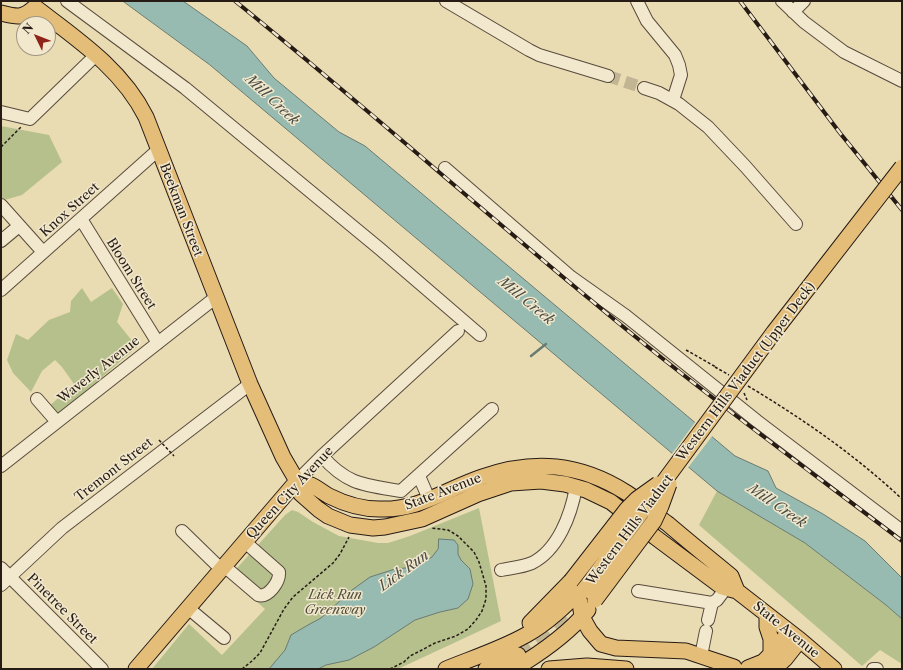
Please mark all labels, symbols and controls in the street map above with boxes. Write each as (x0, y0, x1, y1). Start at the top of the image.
north arrow (16, 16, 56, 56)
text: N (20, 20, 36, 37)
water label: Mill Creek (242, 71, 302, 129)
street label: Beekman Street (156, 161, 206, 259)
street label: Knox Street (37, 180, 103, 240)
street label: Bloom Street (103, 235, 159, 313)
water label: Mill Creek (495, 273, 557, 329)
street label: Western Hills Viaduct (Upper Deck) (674, 279, 818, 465)
street label: Waverly Avenue (55, 333, 143, 407)
street label: Tremont Street (72, 435, 156, 505)
street label: Queen City Avenue (243, 444, 337, 542)
street label: State Avenue (402, 470, 484, 514)
street label: Western Hills Viaduct (583, 472, 677, 588)
water label: Mill Creek (745, 480, 809, 532)
water label: Lick Run (376, 547, 432, 595)
street label: Pinetree Street (24, 571, 100, 647)
park label: Lick Run Greenway (305, 587, 365, 618)
street label: State Avenue (750, 599, 822, 661)

